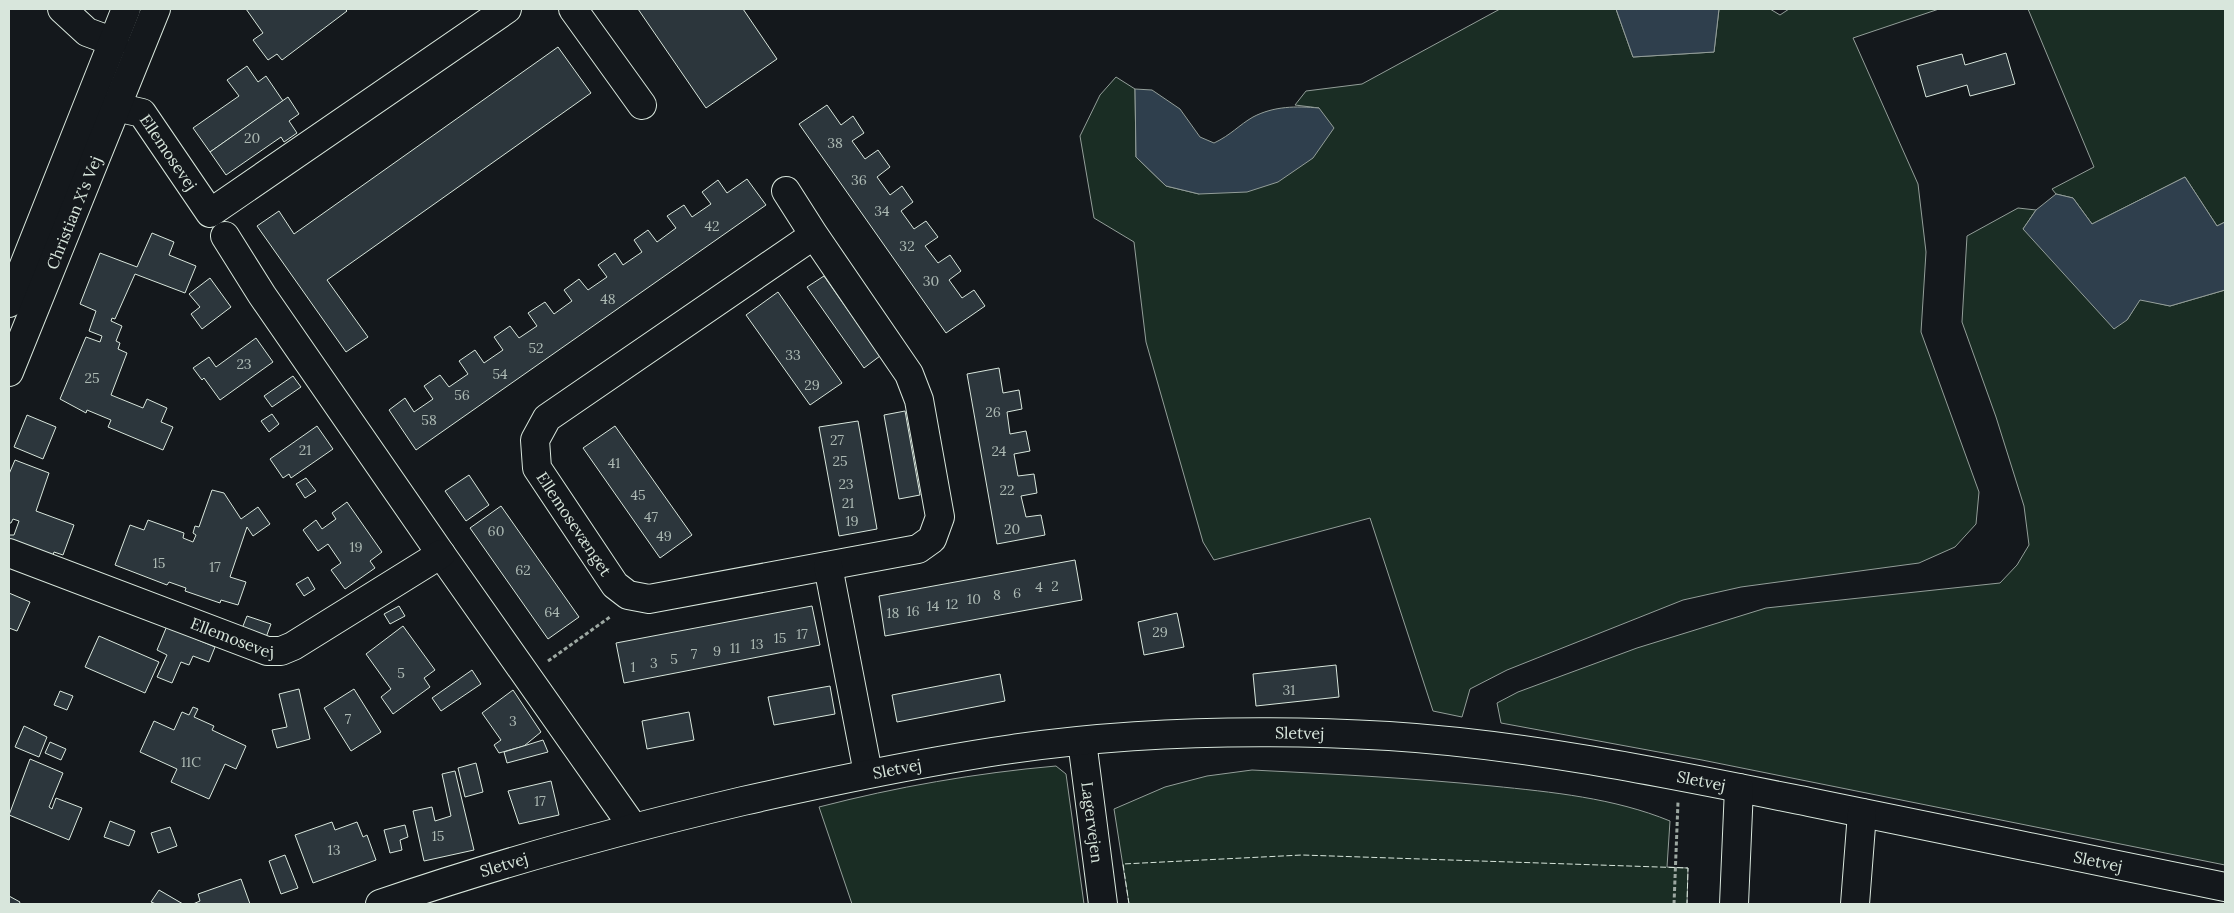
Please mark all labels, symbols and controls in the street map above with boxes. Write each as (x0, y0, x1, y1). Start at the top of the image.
street label: Ellemosevej (136, 110, 202, 194)
house number: 20 (244, 129, 260, 147)
house number: 38 (827, 134, 843, 152)
street label: Christian X's Vej (42, 153, 105, 272)
house number: 36 (851, 171, 867, 189)
house number: 34 (874, 202, 890, 220)
house number: 42 (704, 217, 720, 235)
house number: 32 (899, 237, 915, 255)
house number: 30 (923, 272, 939, 290)
house number: 48 (600, 290, 616, 308)
house number: 52 (528, 339, 544, 357)
house number: 33 (785, 346, 801, 364)
house number: 23 (236, 355, 252, 373)
house number: 54 (492, 365, 508, 383)
house number: 25 (84, 369, 100, 387)
house number: 29 (804, 376, 820, 394)
house number: 56 (454, 386, 470, 404)
house number: 26 (985, 403, 1001, 421)
house number: 58 (421, 411, 437, 429)
house number: 27 (830, 431, 845, 449)
house number: 21 (299, 441, 311, 459)
house number: 24 (992, 442, 1007, 460)
house number: 25 (832, 452, 848, 470)
house number: 41 (608, 454, 620, 472)
street label: Ellemosevænget (532, 468, 616, 580)
house number: 23 (838, 475, 854, 493)
house number: 22 (999, 481, 1015, 499)
house number: 45 (630, 486, 646, 504)
house number: 21 (842, 494, 854, 512)
house number: 47 (644, 508, 659, 526)
house number: 19 (845, 512, 859, 530)
house number: 20 (1004, 520, 1020, 538)
house number: 60 (488, 522, 504, 540)
house number: 49 (656, 527, 672, 545)
house number: 19 (349, 538, 363, 556)
house number: 15 (153, 554, 165, 572)
house number: 17 (209, 558, 221, 576)
house number: 62 (515, 561, 531, 579)
house number: 2 (1051, 577, 1059, 595)
house number: 4 (1035, 578, 1043, 596)
house number: 6 (1013, 584, 1021, 602)
house number: 8 (993, 586, 1001, 604)
house number: 10 (967, 590, 981, 608)
house number: 12 (946, 595, 958, 613)
house number: 14 (927, 597, 940, 615)
house number: 16 (906, 602, 920, 620)
house number: 64 (544, 603, 560, 621)
house number: 18 (887, 604, 900, 622)
street label: Ellemosevej (188, 613, 274, 661)
house number: 29 (1152, 623, 1168, 641)
house number: 17 (796, 625, 808, 643)
house number: 15 (774, 629, 786, 647)
house number: 13 (751, 635, 764, 653)
house number: 11 (730, 639, 740, 657)
house number: 9 (713, 642, 721, 660)
house number: 7 (691, 645, 698, 663)
house number: 5 (670, 650, 678, 668)
house number: 3 (650, 654, 658, 672)
house number: 1 (630, 658, 636, 676)
house number: 5 (397, 664, 405, 682)
house number: 31 (1283, 681, 1295, 699)
house number: 7 (345, 710, 352, 728)
house number: 3 (509, 712, 517, 730)
street label: Sletvej (1275, 722, 1325, 743)
house number: 11C (181, 753, 201, 771)
street label: Sletvej (871, 754, 923, 783)
street label: Sletvej (1675, 766, 1727, 795)
street label: Lagervejen (1077, 781, 1108, 864)
house number: 17 (534, 792, 546, 810)
house number: 15 (432, 827, 444, 845)
house number: 13 (328, 841, 341, 859)
street label: Sletvej (2072, 846, 2124, 876)
street label: Sletvej (477, 848, 530, 881)

